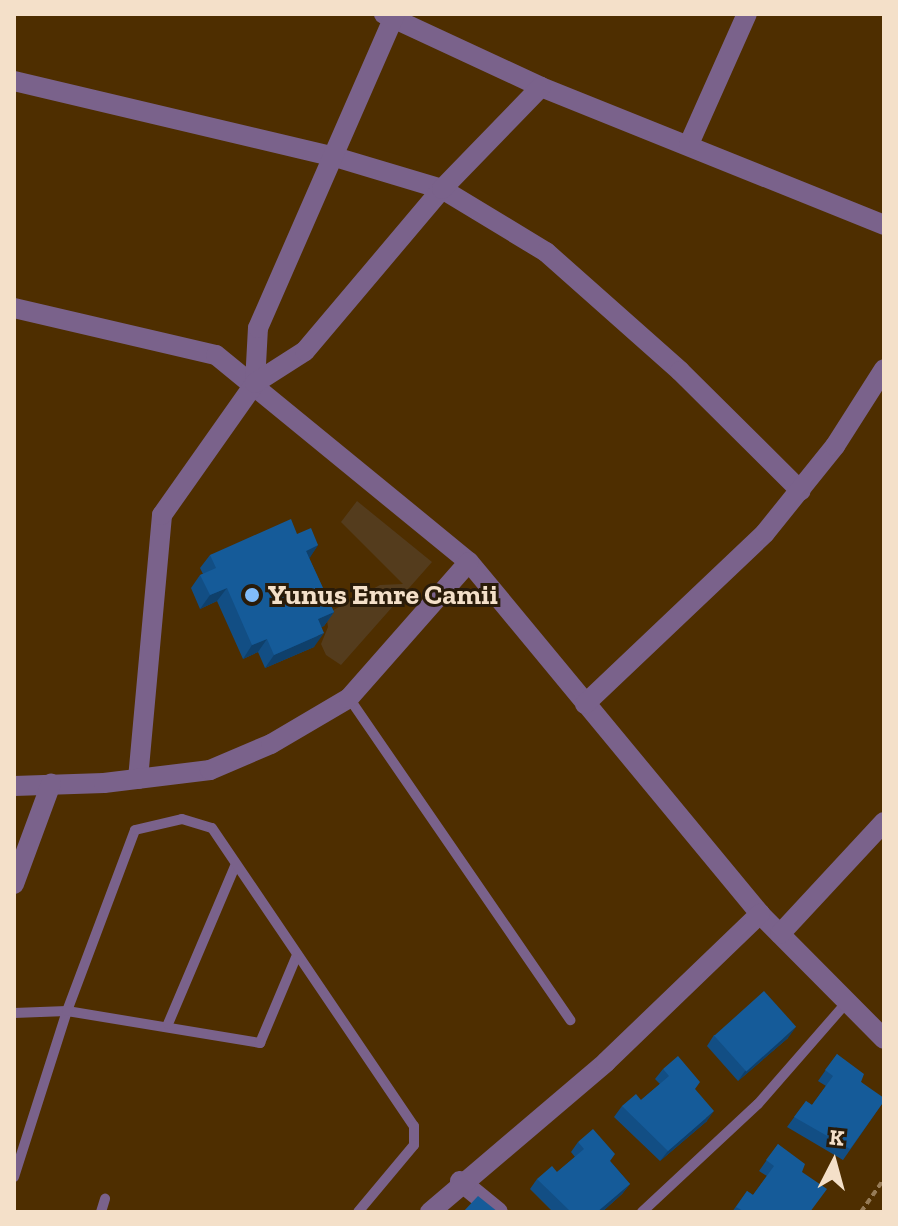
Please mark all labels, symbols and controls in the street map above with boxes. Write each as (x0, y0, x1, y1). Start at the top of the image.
place label: Yunus Emre Camii (268, 578, 498, 612)
marker: Yunus Emre Camii (243, 586, 261, 604)
north arrow (794, 1122, 874, 1202)
text: K (828, 1123, 845, 1152)

